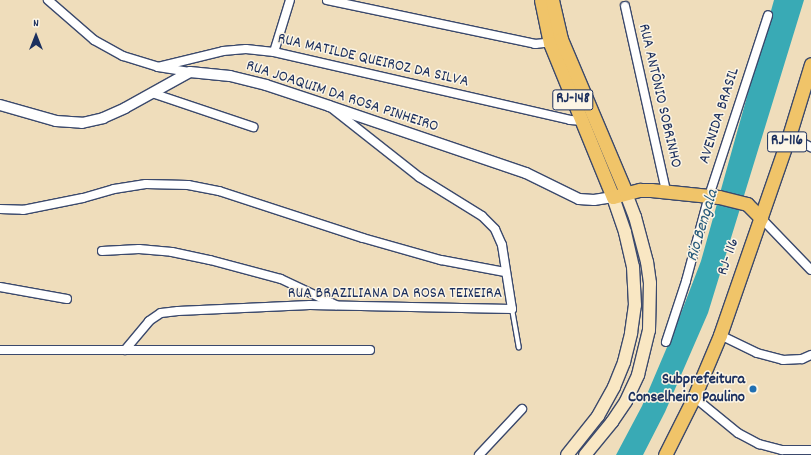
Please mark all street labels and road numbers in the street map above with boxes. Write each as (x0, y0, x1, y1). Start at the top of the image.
street label: RUA ANTÔNIO SOBRINHO (633, 22, 685, 170)
street label: RUA MATILDE QUEIROZ DA SILVA (275, 30, 471, 92)
street label: RUA JOAQUIM DA ROSA PINHEIRO (243, 57, 441, 137)
street label: AVENIDA BRASIL (695, 66, 745, 166)
road number: RJ-148 (552, 87, 594, 113)
road number: RJ-116 (767, 129, 807, 155)
street label: RJ- 116 (714, 236, 744, 278)
street label: RUA BRAZILIANA DA ROSA TEIXEIRA (288, 284, 502, 304)

